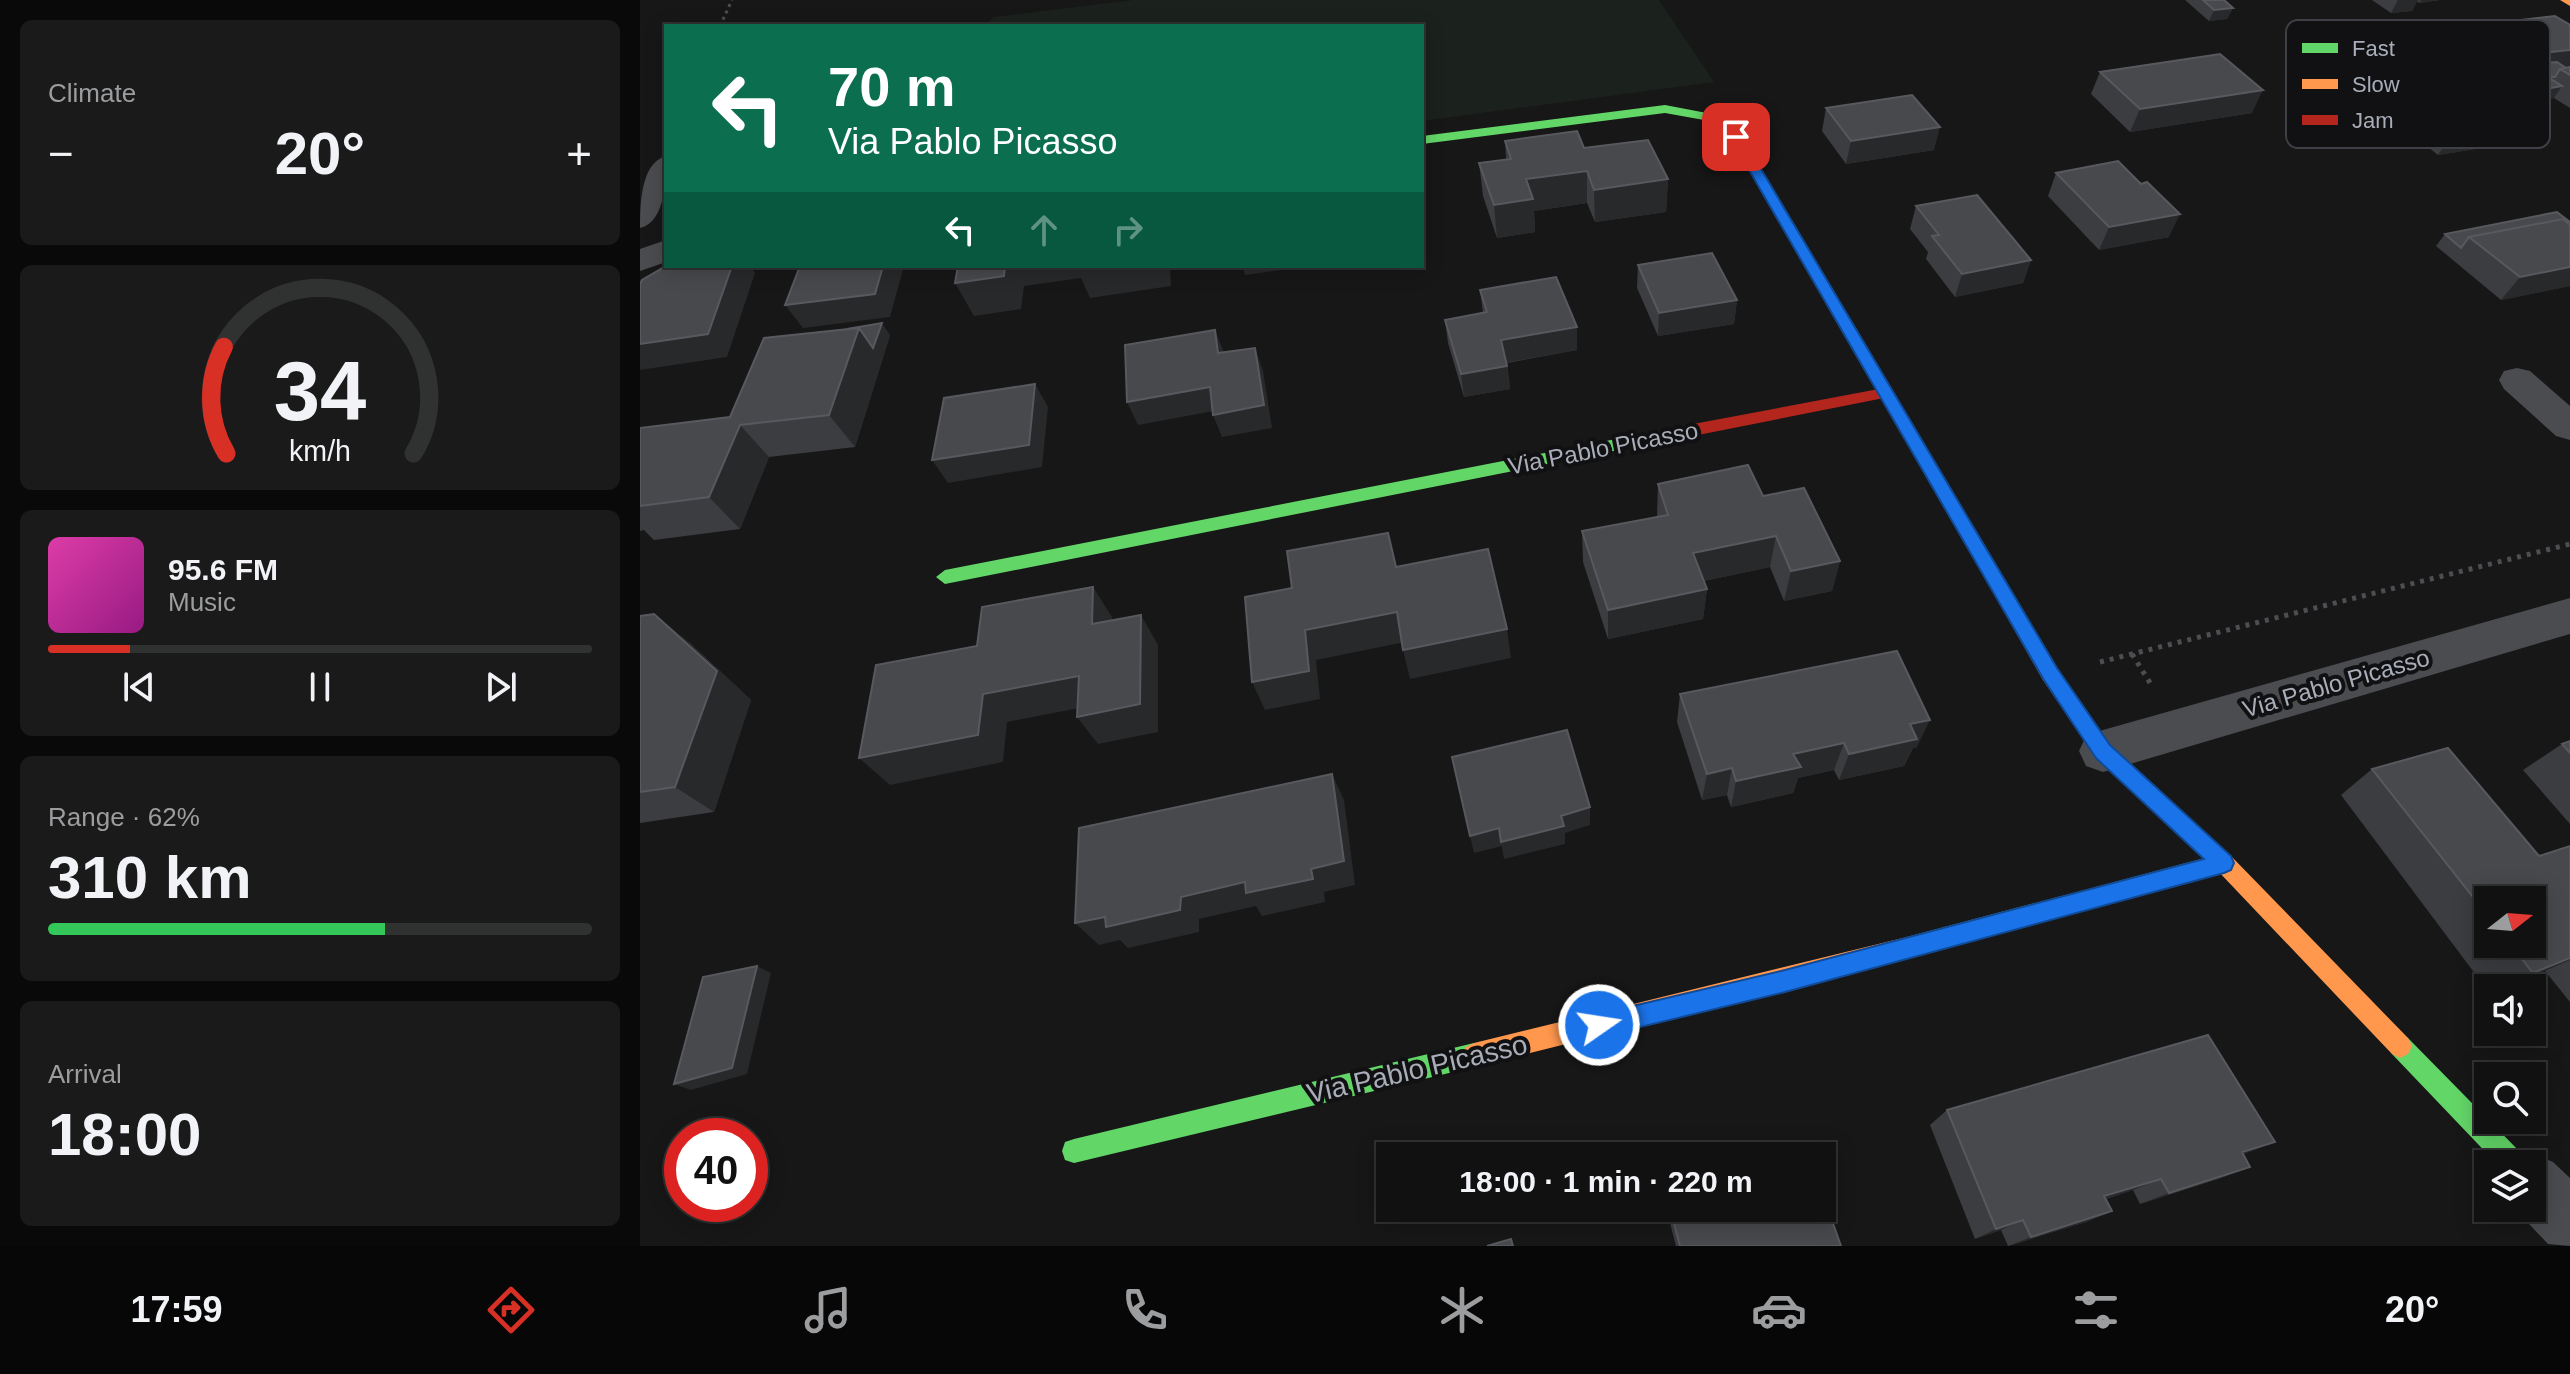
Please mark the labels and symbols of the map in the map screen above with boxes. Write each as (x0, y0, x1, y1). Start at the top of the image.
legend (2286, 20, 2550, 148)
text: Fast (2352, 36, 2395, 61)
text: Slow (2352, 72, 2400, 97)
pin (1702, 103, 1770, 171)
text: Jam (2352, 108, 2394, 133)
street label: Via Pablo Picasso (1506, 416, 1700, 480)
street label: Via Pablo Picasso (2240, 643, 2432, 723)
north arrow (2474, 886, 2546, 958)
position arrow (1557, 983, 1641, 1067)
street label: Via Pablo Picasso (1304, 1029, 1530, 1109)
speed limit sign: 40 (664, 1118, 768, 1222)

